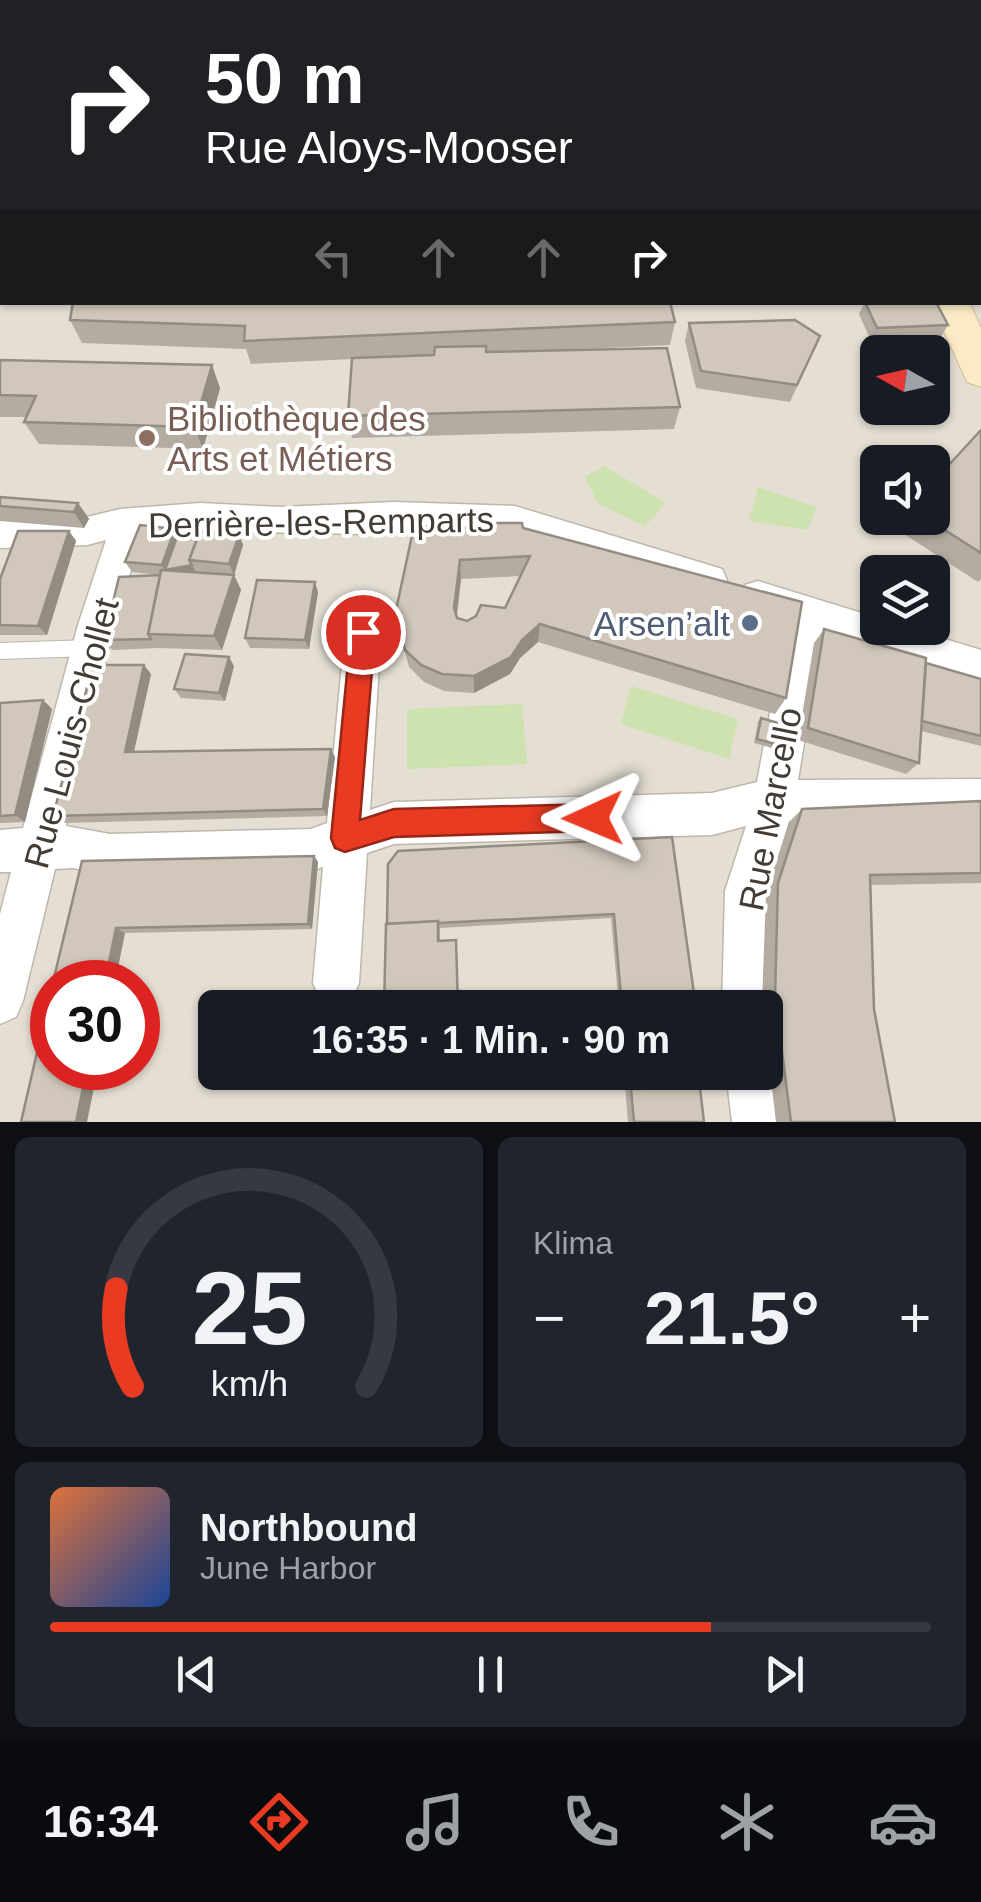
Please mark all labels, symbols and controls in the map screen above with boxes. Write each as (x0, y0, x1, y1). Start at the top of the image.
icon: right (40, 40, 170, 170)
text: 50 m (205, 40, 365, 118)
text: Rue Aloys-Mooser (205, 122, 573, 173)
icon: left (306, 230, 361, 285)
icon: ahead (411, 230, 466, 285)
icon: ahead (516, 230, 571, 285)
icon: right (621, 230, 676, 285)
north arrow (860, 335, 950, 425)
map controls (860, 335, 950, 645)
place label: Bibliothèque des Arts et Métiers (167, 399, 426, 478)
marker: Bibliothèque des Arts et Métiers (136, 427, 158, 449)
button: sound (860, 445, 950, 535)
street label: Derrière-les-Remparts (148, 499, 494, 545)
button: layers (860, 555, 950, 645)
pin (321, 590, 406, 675)
street label: Rue Louis-Chollet (16, 593, 126, 872)
place label: Arsen’alt (594, 604, 730, 643)
icon: arrive (336, 605, 391, 660)
marker: Arsen’alt (739, 612, 761, 634)
street label: Rue Marcello (731, 704, 809, 914)
position arrow (541, 766, 645, 870)
speed limit sign: 30 (30, 960, 160, 1090)
text: 16:35 · 1 Min. · 90 m (311, 1019, 670, 1061)
text: Klima (533, 1225, 613, 1261)
text: 25 (191, 1250, 307, 1366)
text: 21.5° (644, 1276, 820, 1360)
text: − (533, 1287, 565, 1349)
text: + (899, 1287, 931, 1349)
text: km/h (210, 1364, 288, 1404)
text: Northbound (200, 1507, 417, 1549)
text: June Harbor (200, 1550, 376, 1586)
icon: previous (169, 1647, 224, 1702)
icon: pause (463, 1647, 518, 1702)
icon: next (757, 1647, 812, 1702)
icon: directions (244, 1787, 314, 1857)
icon: music (400, 1787, 470, 1857)
icon: phone (556, 1787, 626, 1857)
icon: climate (712, 1787, 782, 1857)
icon: car (868, 1787, 938, 1857)
text: 16:34 (43, 1796, 158, 1847)

